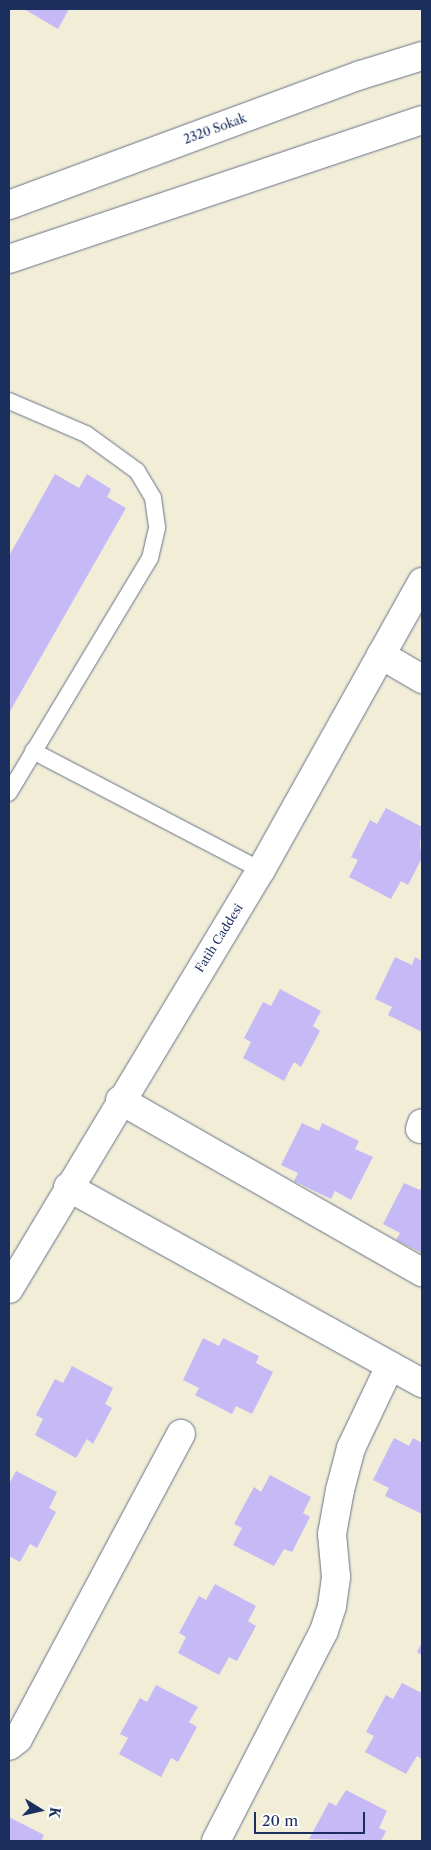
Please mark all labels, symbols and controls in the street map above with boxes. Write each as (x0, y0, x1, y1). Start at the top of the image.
street label: 2320 Sokak (182, 111, 248, 147)
street label: Fatih Caddesi (192, 901, 246, 975)
north arrow (15, 1785, 65, 1835)
scale bar (256, 1802, 367, 1834)
text: K (45, 1806, 65, 1820)
text: 20 m (262, 1811, 298, 1830)

